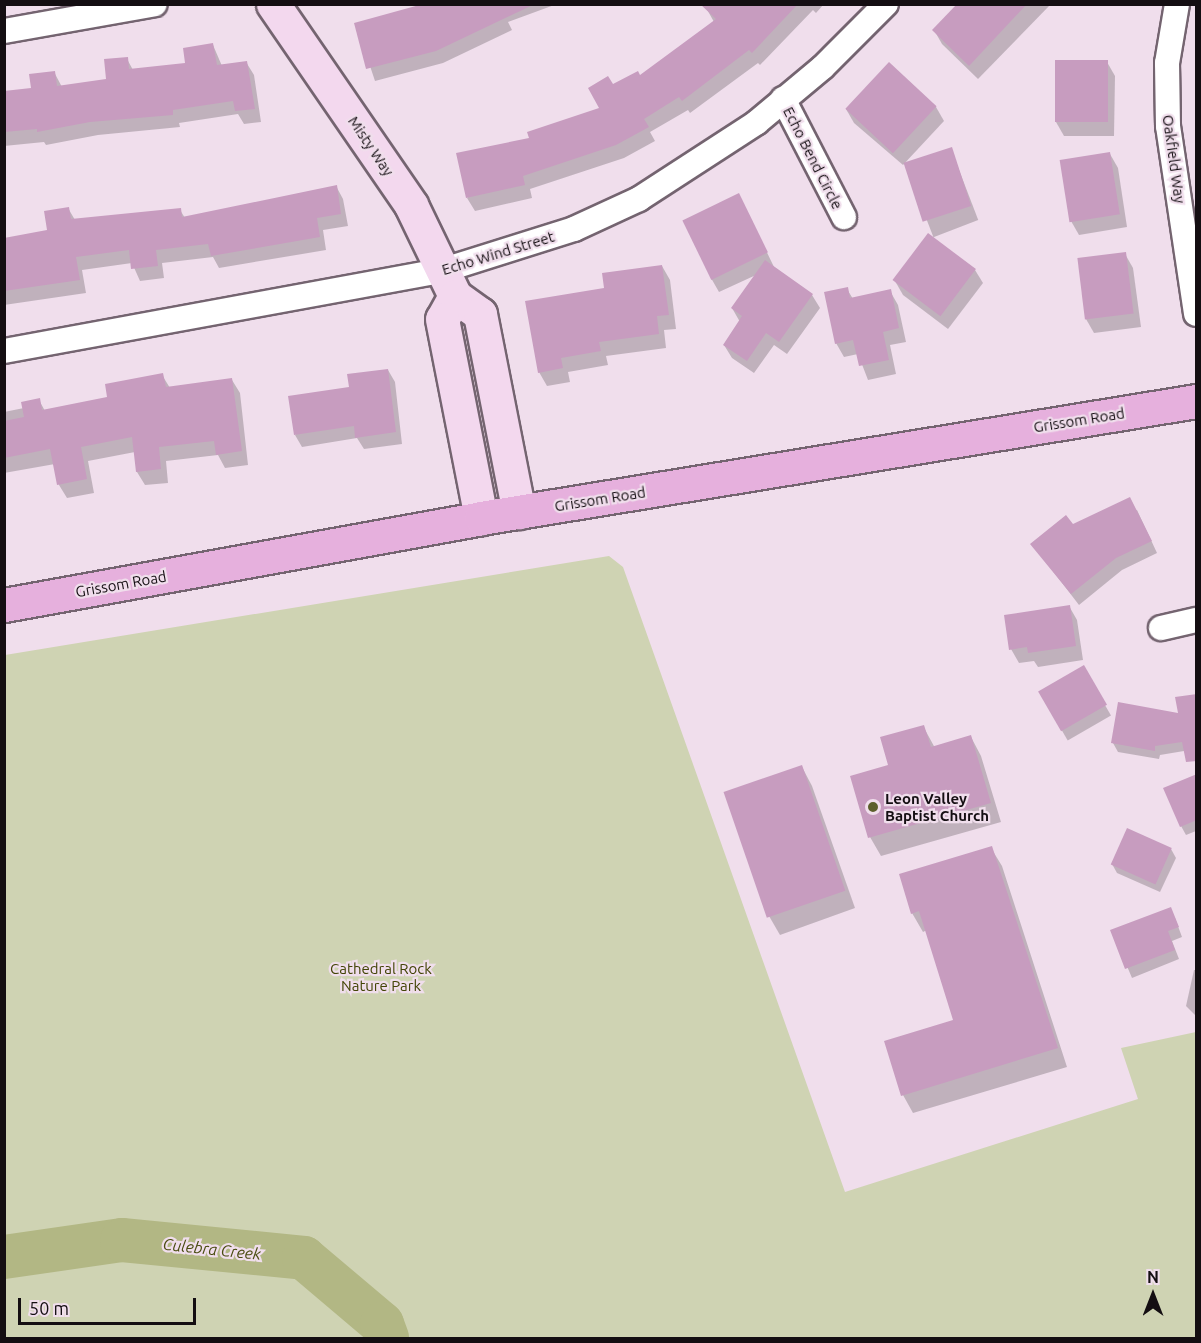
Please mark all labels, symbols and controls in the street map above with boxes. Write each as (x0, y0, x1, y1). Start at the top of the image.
street label: Echo Bend Circle (779, 104, 847, 212)
street label: Misty Way (344, 113, 398, 179)
street label: Oakfield Way (1159, 114, 1189, 204)
street label: Echo Wind Street (440, 227, 556, 279)
street label: Grissom Road (1032, 404, 1126, 436)
street label: Grissom Road (553, 483, 647, 515)
street label: Grissom Road (74, 567, 168, 601)
place label: Leon Valley Baptist Church (885, 789, 989, 824)
marker: Leon Valley Baptist Church (866, 800, 880, 814)
park label: Cathedral Rock Nature Park (330, 959, 432, 994)
water label: Culebra Creek (162, 1234, 262, 1264)
north arrow (1123, 1265, 1183, 1325)
text: N (1147, 1268, 1159, 1286)
scale bar (21, 1286, 200, 1324)
text: 50 m (29, 1298, 69, 1318)

